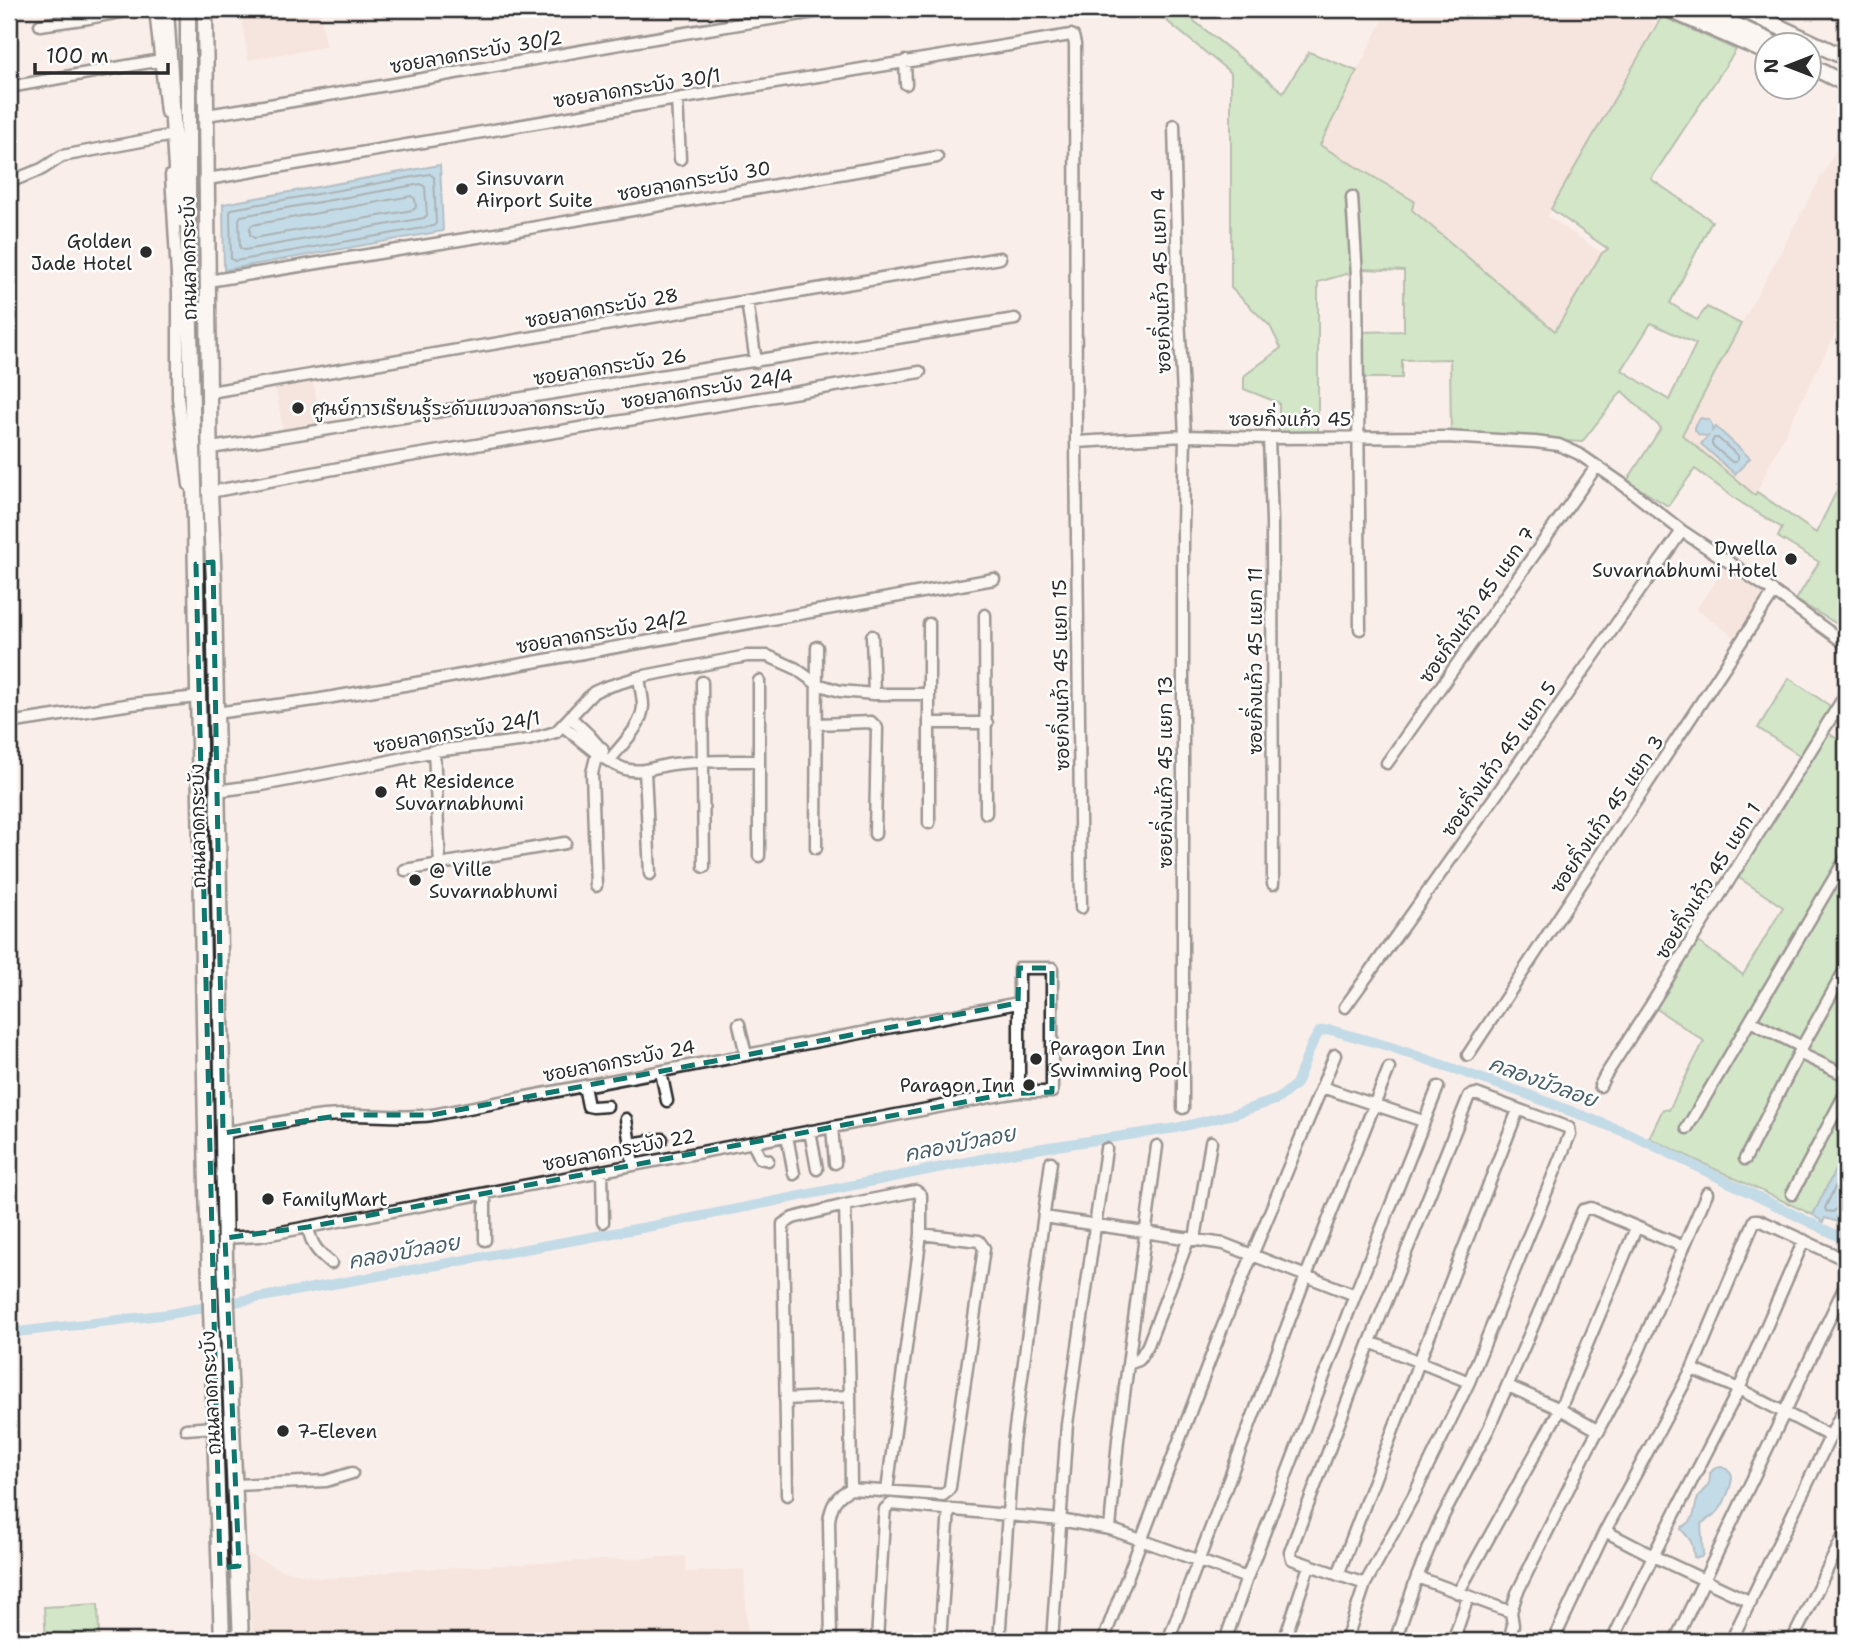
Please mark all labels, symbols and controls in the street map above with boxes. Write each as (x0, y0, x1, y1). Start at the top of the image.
street label: ซอยลาดกระบัง 30/2 (388, 25, 564, 79)
scale bar (35, 32, 168, 76)
north arrow (1754, 32, 1824, 102)
text: 100 m (46, 42, 109, 70)
text: N (1759, 58, 1784, 74)
street label: ซอยลาดกระบัง 30/1 (551, 62, 723, 114)
street label: ซอยลาดกระบัง 30 (615, 155, 773, 207)
place label: Sinsuvarn Airport Suite (476, 166, 593, 213)
marker: Sinsuvarn Airport Suite (454, 181, 470, 197)
street label: ซอยกิ่งแก้ว 45 แยก 4 (1141, 188, 1177, 374)
street label: ถนนลาดกระบัง (175, 196, 203, 320)
place label: Golden Jade Hotel (31, 229, 132, 276)
marker: Golden Jade Hotel (138, 244, 154, 260)
street label: ซอยลาดกระบัง 28 (523, 282, 681, 334)
street label: ซอยลาดกระบัง 26 (532, 343, 688, 391)
street label: ซอยลาดกระบัง 24/4 (619, 363, 795, 415)
place label: ศูนย์การเรียนรู้ระดับแขวงลาดกระบัง (312, 396, 605, 423)
marker: ศูนย์การเรียนรู้ระดับแขวงลาดกระบัง (290, 400, 306, 416)
street label: ซอยกิ่งแก้ว 45 (1229, 402, 1351, 432)
street label: ซอยกิ่งแก้ว 45 แยก 7 (1410, 519, 1541, 688)
place label: Dwella Suvarnabhumi Hotel (1592, 536, 1777, 583)
marker: Dwella Suvarnabhumi Hotel (1783, 551, 1799, 567)
street label: ซอยกิ่งแก้ว 45 แยก 11 (1238, 567, 1268, 755)
street label: ซอยกิ่งแก้ว 45 แยก 15 (1043, 579, 1075, 771)
street label: ซอยลาดกระบัง 24/2 (514, 605, 690, 659)
street label: ซอยกิ่งแก้ว 45 แยก 5 (1432, 674, 1562, 842)
street label: ซอยกิ่งแก้ว 45 แยก 13 (1148, 676, 1178, 868)
street label: ซอยลาดกระบัง 24/1 (372, 705, 542, 759)
street label: ซอยกิ่งแก้ว 45 แยก 3 (1541, 728, 1669, 898)
street label: ถนนลาดกระบัง (184, 764, 212, 888)
place label: At Residence Suvarnabhumi (395, 769, 524, 816)
marker: At Residence Suvarnabhumi (373, 784, 389, 800)
street label: ซอยกิ่งแก้ว 45 แยก 1 (1646, 796, 1766, 964)
place label: @ Ville Suvarnabhumi (429, 857, 558, 904)
marker: @ Ville Suvarnabhumi (407, 872, 423, 888)
street label: ซอยลาดกระบัง 24 (541, 1034, 697, 1088)
place label: Paragon Inn Swimming Pool (1050, 1036, 1188, 1083)
water label: คลองบัวลอย (1485, 1050, 1603, 1115)
marker: Paragon Inn Swimming Pool (1028, 1051, 1044, 1067)
place label: Paragon Inn (900, 1073, 1015, 1098)
marker: Paragon Inn (1021, 1077, 1037, 1093)
water label: คลองบัวลอย (902, 1119, 1020, 1169)
street label: ซอยลาดกระบัง 22 (541, 1123, 697, 1177)
place label: FamilyMart (282, 1187, 388, 1212)
marker: FamilyMart (260, 1191, 276, 1207)
water label: คลองบัวลอย (346, 1228, 464, 1276)
street label: ถนนลาดกระบัง (195, 1330, 227, 1456)
place label: 7-Eleven (297, 1419, 377, 1444)
marker: 7-Eleven (275, 1423, 291, 1439)

